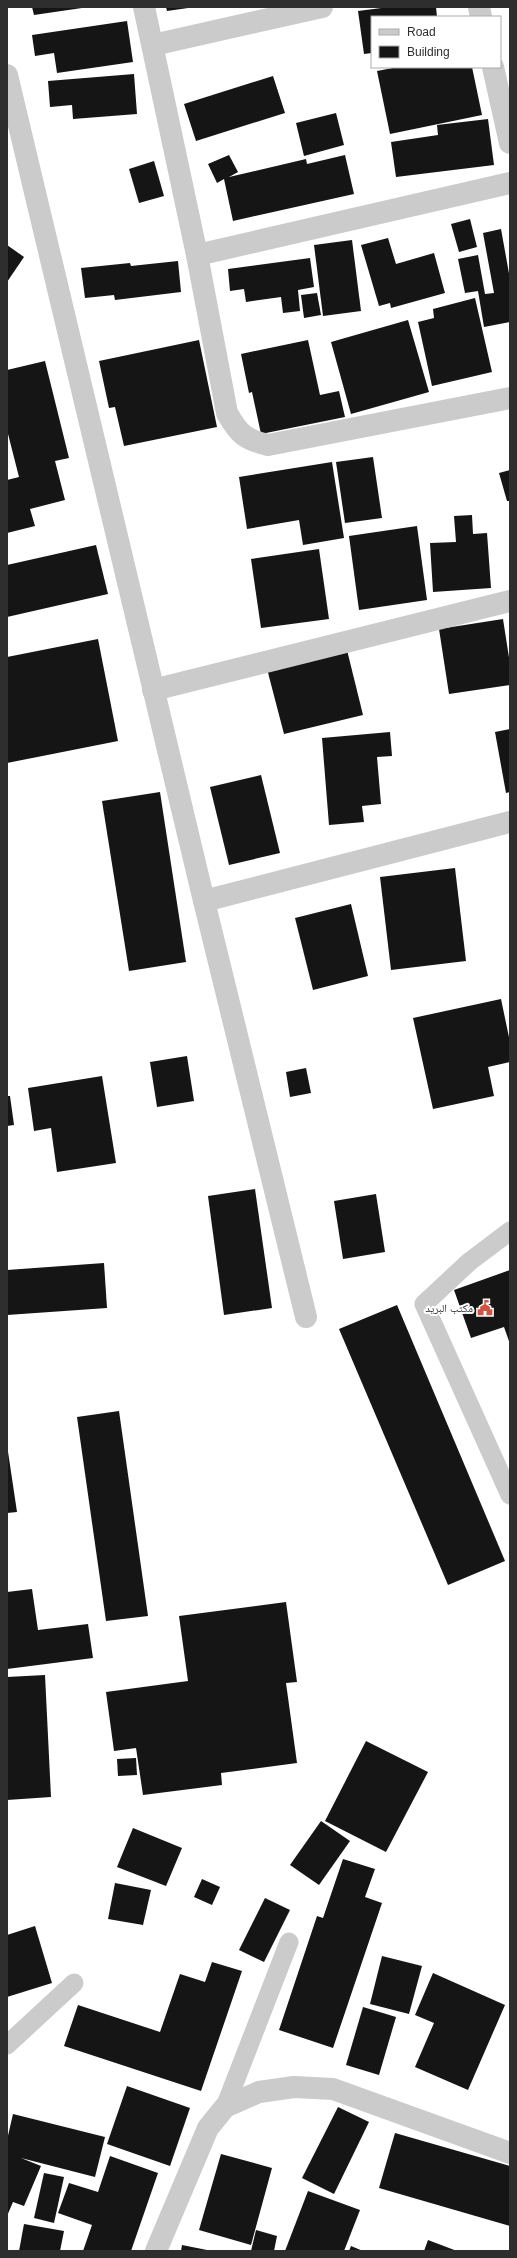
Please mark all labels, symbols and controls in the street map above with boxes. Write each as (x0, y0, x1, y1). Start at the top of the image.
legend (371, 16, 501, 68)
text: Road (407, 25, 436, 39)
text: Building (407, 45, 450, 59)
public building icon: مكتب البريد (476, 1299, 494, 1317)
place label: مكتب البريد (425, 1302, 473, 1314)

